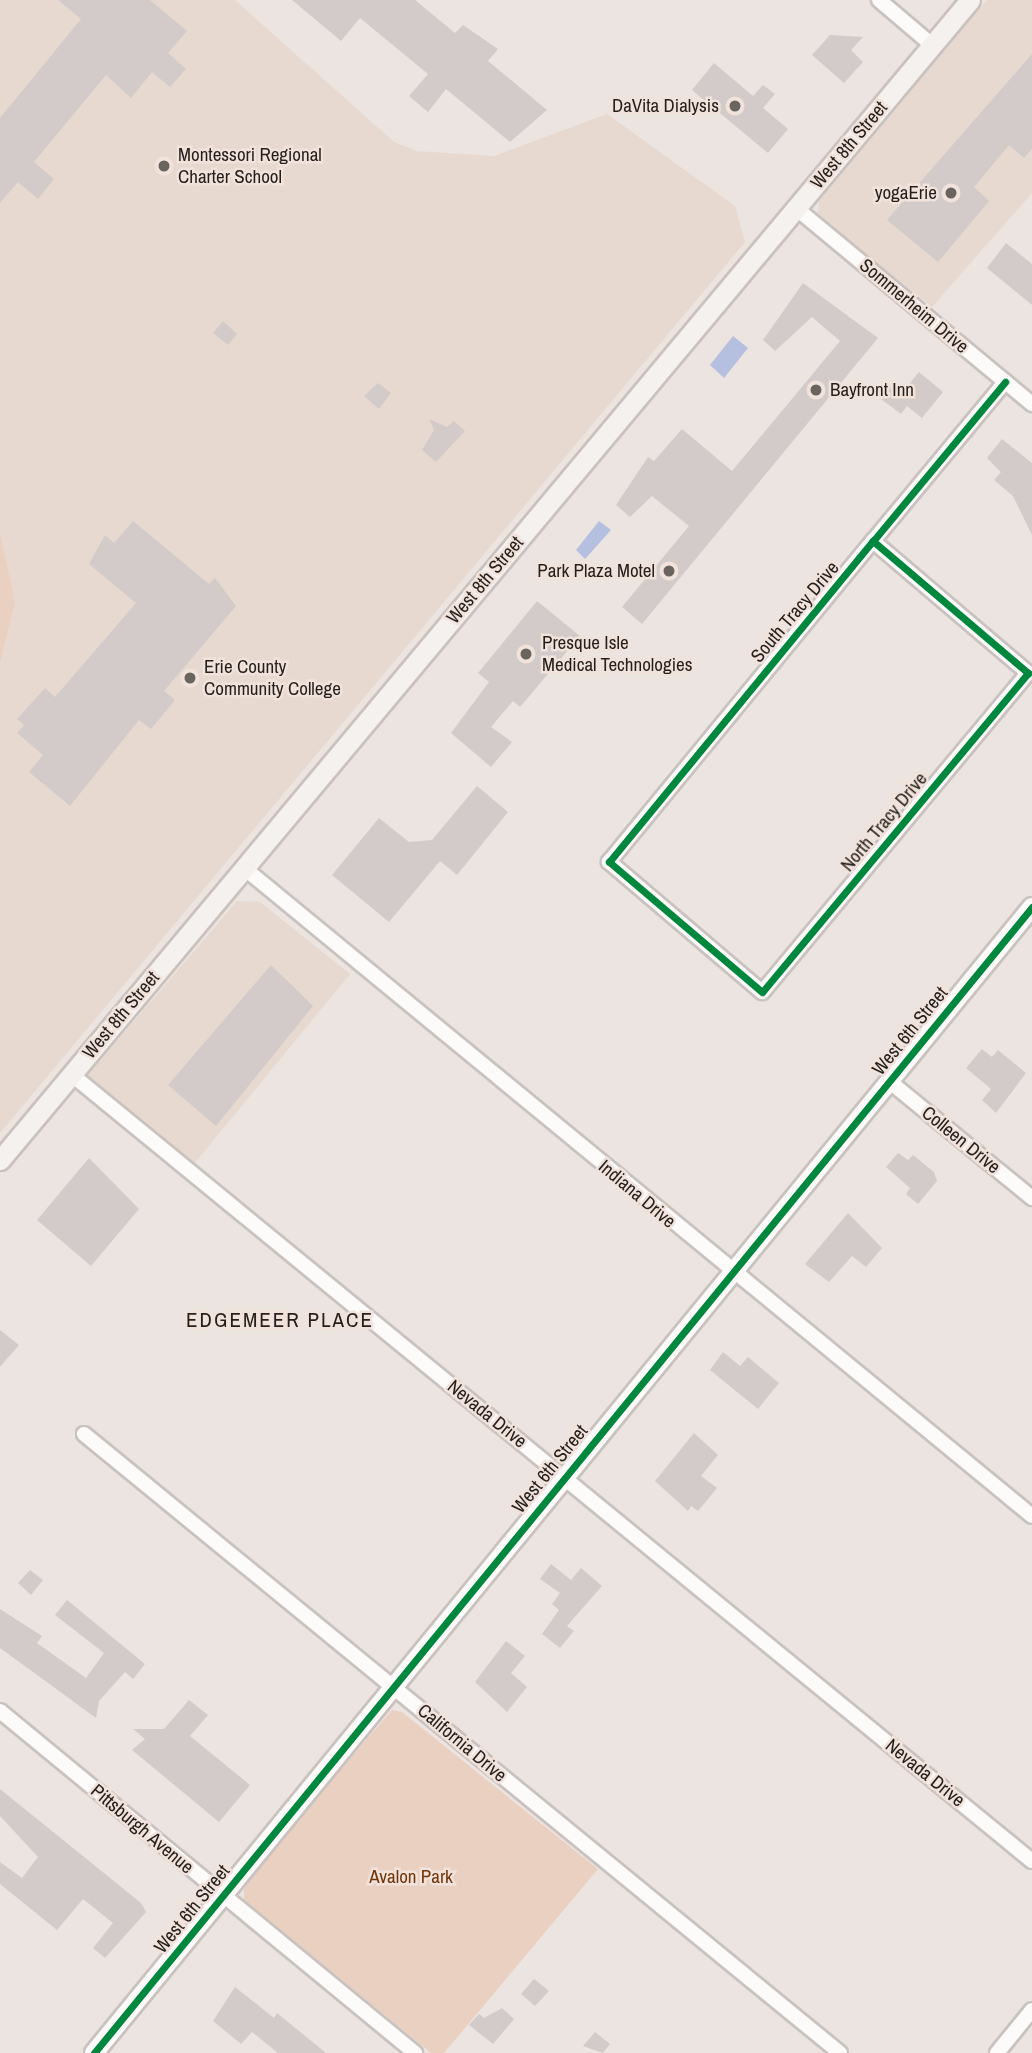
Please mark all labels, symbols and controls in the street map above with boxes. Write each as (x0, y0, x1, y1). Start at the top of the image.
place label: DaVita Dialysis (612, 95, 719, 117)
marker: DaVita Dialysis (725, 96, 745, 116)
street label: West 8th Street (806, 97, 892, 193)
place label: Montessori Regional Charter School (178, 144, 322, 188)
marker: Montessori Regional Charter School (156, 158, 172, 174)
place label: yogaErie (875, 182, 937, 204)
marker: yogaErie (943, 185, 959, 201)
street label: Sommerheim Drive (855, 254, 973, 358)
place label: Bayfront Inn (830, 379, 914, 401)
marker: Bayfront Inn (808, 382, 824, 398)
street label: West 8th Street (442, 532, 528, 628)
street label: South Tracy Drive (746, 557, 844, 667)
place label: Park Plaza Motel (537, 560, 655, 582)
marker: Park Plaza Motel (661, 563, 677, 579)
place label: Presque Isle Medical Technologies (542, 632, 693, 676)
marker: Presque Isle Medical Technologies (516, 644, 536, 664)
place label: Erie County Community College (204, 656, 341, 700)
marker: Erie County Community College (182, 670, 198, 686)
street label: North Tracy Drive (836, 768, 932, 876)
street label: West 8th Street (78, 967, 164, 1063)
street label: West 6th Street (867, 982, 953, 1080)
street label: Colleen Drive (917, 1101, 1005, 1179)
street label: Indiana Drive (594, 1155, 680, 1233)
district label: EDGEMEER PLACE (188, 1307, 372, 1333)
street label: Nevada Drive (443, 1375, 531, 1453)
street label: West 6th Street (507, 1420, 593, 1518)
street label: California Drive (413, 1699, 511, 1787)
street label: Nevada Drive (881, 1734, 969, 1812)
street label: Pittsburgh Avenue (86, 1779, 198, 1879)
street label: West 6th Street (149, 1860, 235, 1958)
park label: Avalon Park (369, 1866, 453, 1888)

